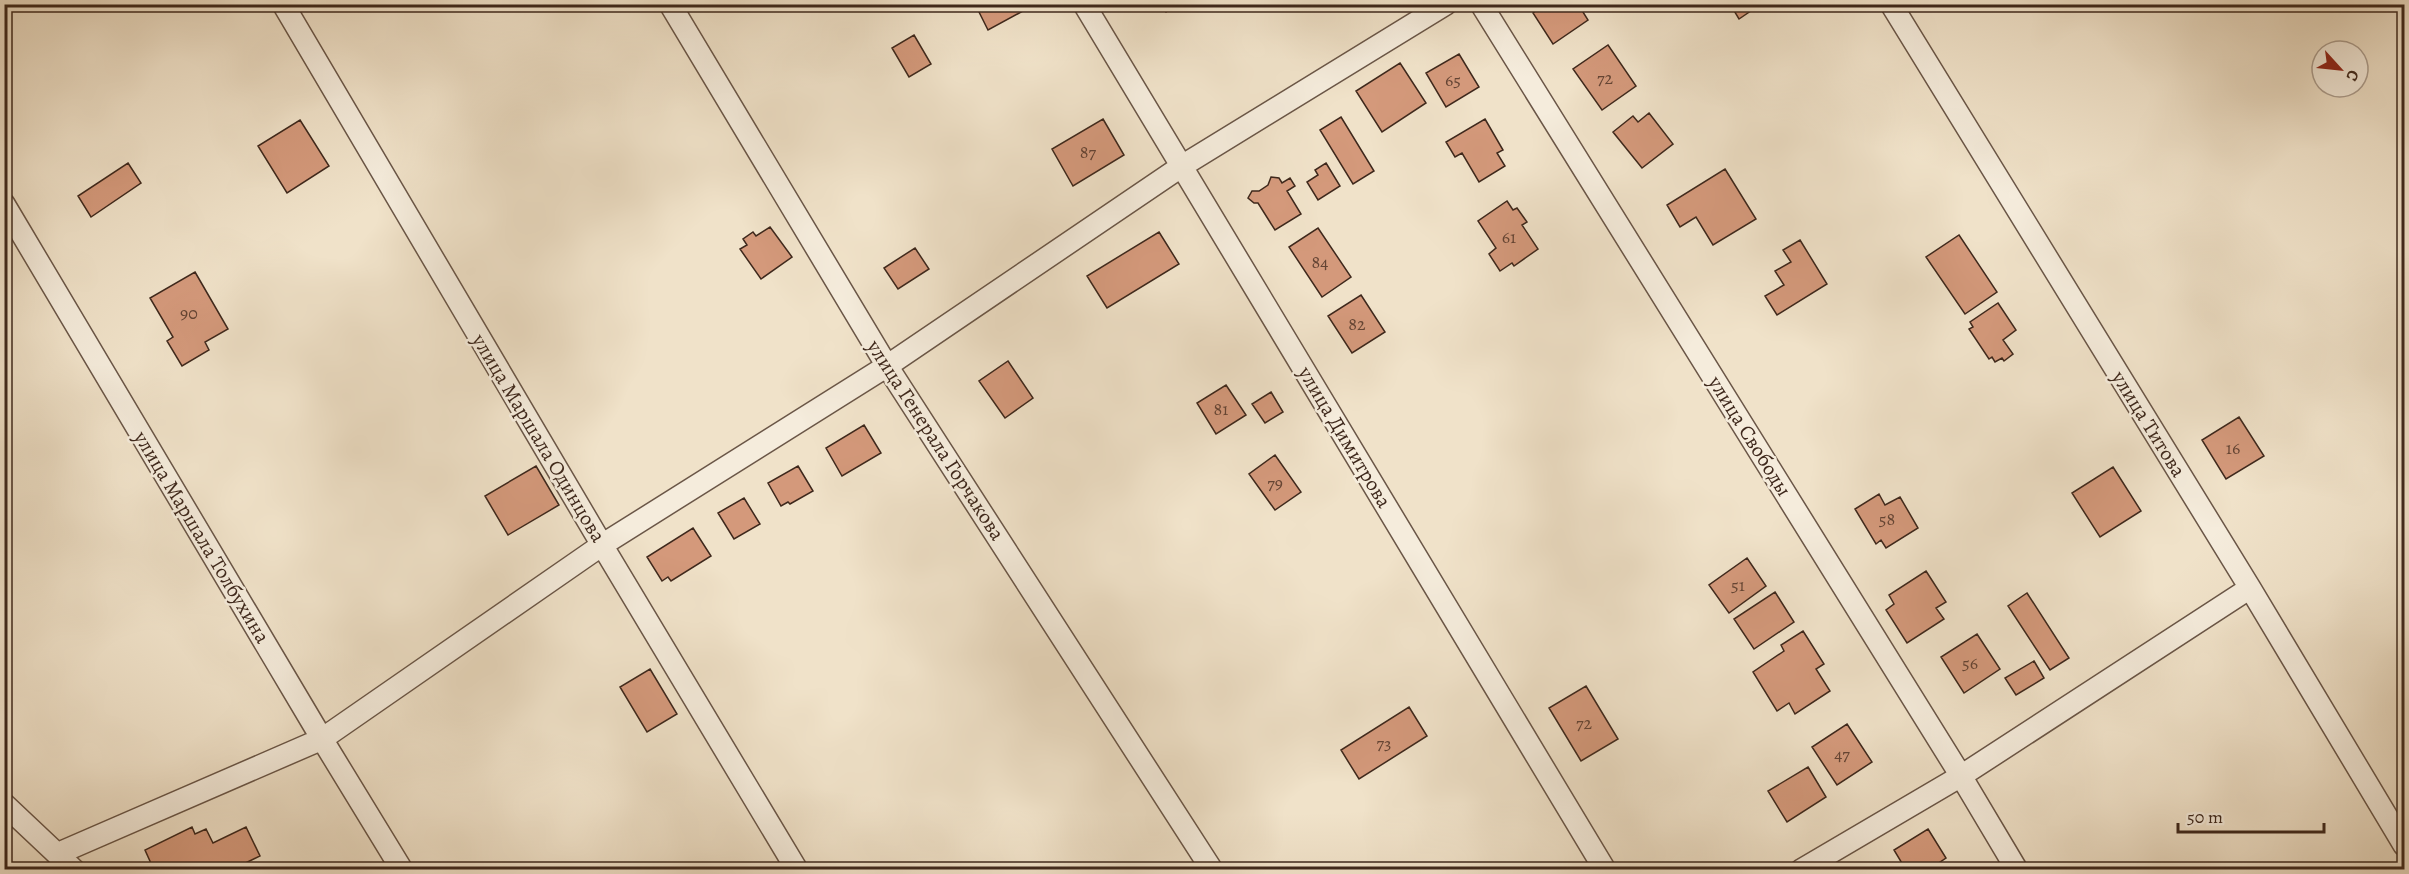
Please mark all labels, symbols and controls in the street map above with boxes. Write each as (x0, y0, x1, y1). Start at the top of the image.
north arrow (2310, 39, 2370, 99)
house number: 72 (1597, 66, 1613, 90)
text: С (2340, 66, 2365, 85)
house number: 65 (1445, 68, 1461, 92)
house number: 87 (1080, 140, 1097, 164)
house number: 61 (1502, 225, 1516, 249)
house number: 84 (1312, 250, 1328, 274)
house number: 90 (180, 301, 198, 325)
house number: 82 (1348, 312, 1366, 336)
street label: улица Маршала Одинцова (465, 328, 613, 548)
street label: улица Генерала Горчакова (860, 333, 1012, 546)
street label: улица Димитрова (1291, 360, 1399, 513)
street label: улица Титова (2105, 365, 2193, 483)
street label: улица Свободы (1701, 370, 1798, 502)
house number: 81 (1214, 397, 1228, 421)
street label: улица Маршала Толбухина (127, 425, 277, 649)
house number: 16 (2226, 436, 2240, 460)
house number: 79 (1267, 471, 1283, 495)
house number: 58 (1879, 507, 1895, 531)
house number: 51 (1731, 573, 1745, 597)
house number: 56 (1962, 651, 1978, 675)
house number: 72 (1576, 711, 1592, 735)
house number: 73 (1376, 731, 1392, 755)
house number: 47 (1834, 742, 1850, 766)
scale bar (2178, 796, 2324, 834)
text: 50 m (2187, 805, 2223, 829)

